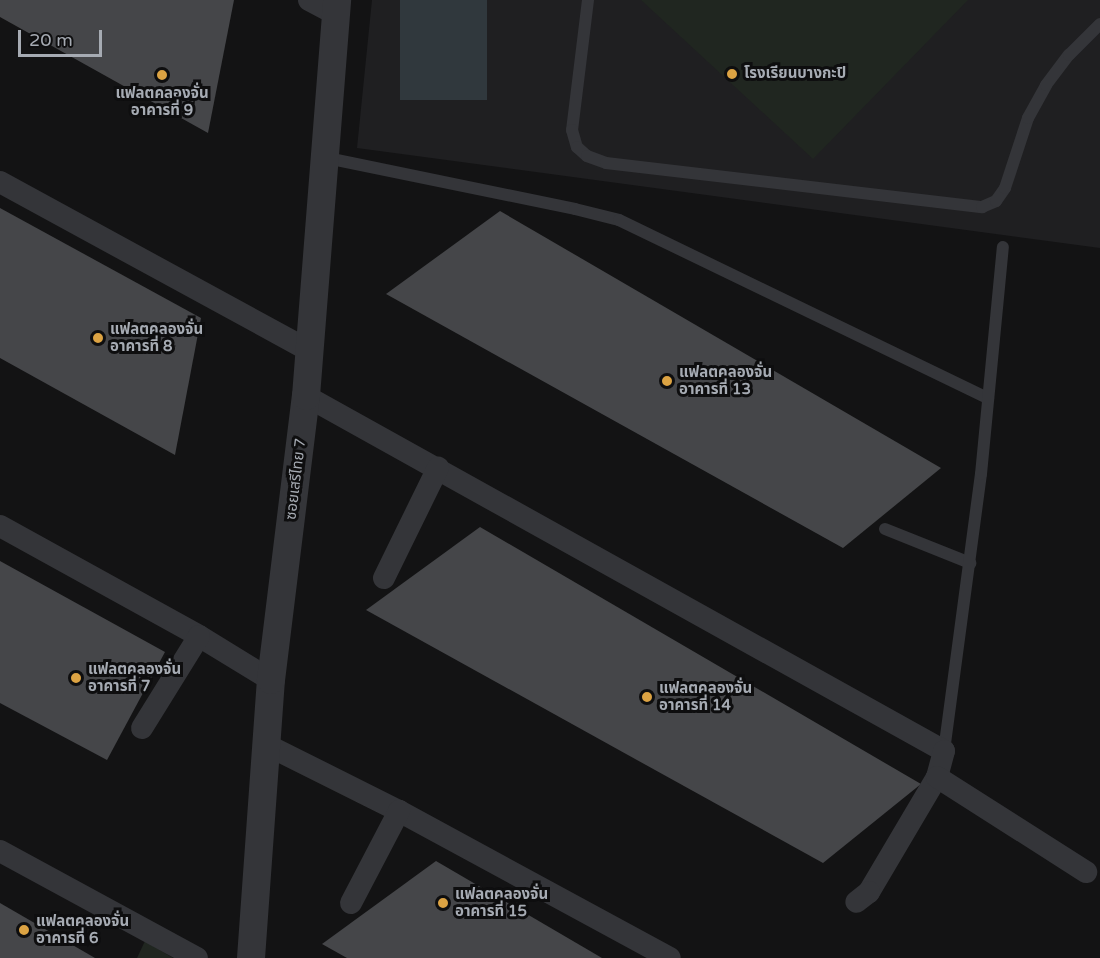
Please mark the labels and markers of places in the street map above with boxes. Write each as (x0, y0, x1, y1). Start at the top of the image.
place label: โรงเรียนบางกะปิ (744, 65, 846, 83)
marker: โรงเรียนบางกะปิ (725, 67, 739, 81)
marker: แฟลตคลองจั่น อาคารที่ 9 (155, 68, 169, 82)
place label: แฟลตคลองจั่น อาคารที่ 9 (115, 84, 209, 119)
place label: แฟลตคลองจั่น อาคารที่ 8 (110, 320, 203, 355)
marker: แฟลตคลองจั่น อาคารที่ 8 (91, 331, 105, 345)
place label: แฟลตคลองจั่น อาคารที่ 13 (679, 363, 772, 398)
marker: แฟลตคลองจั่น อาคารที่ 13 (660, 374, 674, 388)
place label: แฟลตคลองจั่น อาคารที่ 7 (88, 660, 181, 695)
marker: แฟลตคลองจั่น อาคารที่ 7 (69, 671, 83, 685)
place label: แฟลตคลองจั่น อาคารที่ 14 (659, 679, 752, 714)
marker: แฟลตคลองจั่น อาคารที่ 14 (640, 690, 654, 704)
place label: แฟลตคลองจั่น อาคารที่ 15 (455, 885, 548, 920)
marker: แฟลตคลองจั่น อาคารที่ 15 (436, 896, 450, 910)
place label: แฟลตคลองจั่น อาคารที่ 6 (36, 912, 129, 947)
marker: แฟลตคลองจั่น อาคารที่ 6 (17, 923, 31, 937)

